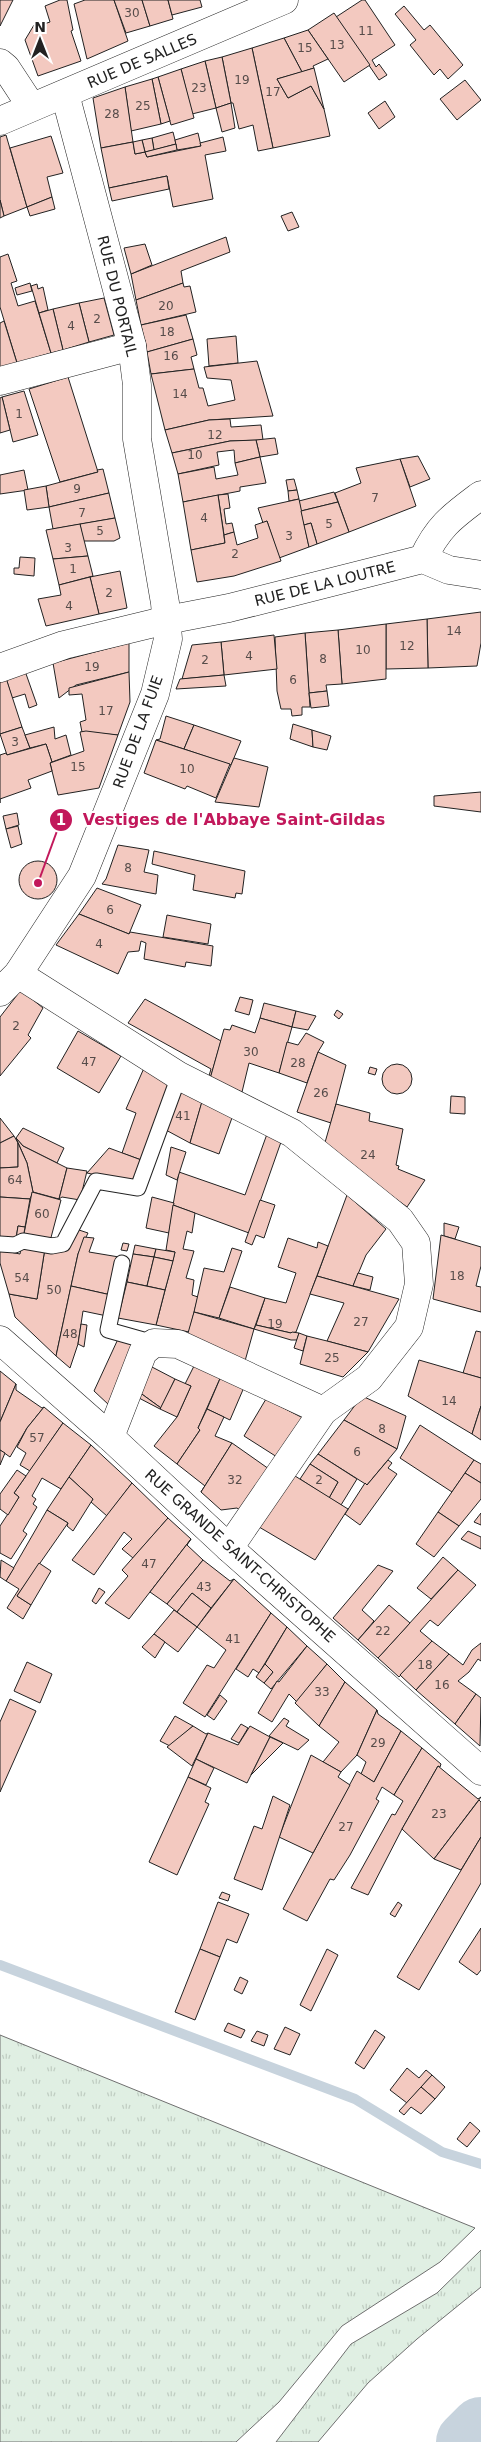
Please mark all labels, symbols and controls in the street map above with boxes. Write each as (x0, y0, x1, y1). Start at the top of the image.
house number: 30 (124, 6, 140, 20)
north arrow (15, 15, 65, 65)
text: N (34, 19, 46, 35)
house number: 11 (358, 24, 374, 38)
street label: RUE DE SALLES (85, 30, 199, 92)
house number: 13 (329, 38, 345, 52)
house number: 15 (297, 41, 313, 55)
house number: 19 (234, 73, 250, 87)
house number: 23 (191, 81, 207, 95)
house number: 17 (265, 85, 281, 99)
house number: 25 (135, 99, 151, 113)
house number: 28 (104, 107, 120, 121)
street label: RUE DU PORTAIL (93, 234, 141, 359)
house number: 20 (158, 299, 174, 313)
house number: 2 (93, 312, 101, 326)
house number: 4 (67, 319, 75, 333)
house number: 18 (159, 325, 175, 339)
house number: 16 (163, 349, 179, 363)
house number: 14 (172, 387, 188, 401)
house number: 1 (15, 407, 23, 421)
house number: 12 (207, 428, 223, 442)
house number: 10 (187, 448, 203, 462)
house number: 9 (73, 482, 81, 496)
house number: 7 (371, 491, 379, 505)
house number: 7 (78, 506, 86, 520)
house number: 4 (200, 511, 208, 525)
house number: 5 (325, 517, 333, 531)
house number: 5 (96, 524, 104, 538)
house number: 3 (285, 529, 293, 543)
house number: 3 (64, 541, 72, 555)
house number: 2 (231, 547, 239, 561)
street label: RUE DE LA LOUTRE (253, 558, 397, 610)
house number: 1 (69, 562, 77, 576)
house number: 2 (105, 586, 113, 600)
house number: 4 (65, 599, 73, 613)
house number: 14 (446, 624, 462, 638)
house number: 12 (399, 639, 415, 653)
house number: 10 (355, 643, 371, 657)
house number: 4 (245, 649, 253, 663)
house number: 8 (319, 652, 327, 666)
house number: 2 (201, 653, 209, 667)
house number: 19 (84, 660, 100, 674)
street label: RUE DE LA FUIE (109, 673, 167, 791)
house number: 6 (289, 673, 297, 687)
house number: 17 (98, 704, 114, 718)
house number: 3 (11, 735, 19, 749)
house number: 15 (70, 760, 86, 774)
house number: 10 (179, 762, 195, 776)
callout: Vestiges de l'Abbaye Saint-Gildas (48, 804, 396, 835)
text: Vestiges de l'Abbaye Saint-Gildas (83, 810, 385, 829)
text: 1 (56, 811, 66, 829)
house number: 8 (124, 861, 132, 875)
house number: 6 (106, 903, 114, 917)
house number: 4 (95, 937, 103, 951)
house number: 2 (12, 1019, 20, 1033)
house number: 30 (243, 1045, 259, 1059)
house number: 47 (81, 1055, 97, 1069)
house number: 28 (290, 1056, 306, 1070)
house number: 26 (313, 1086, 329, 1100)
house number: 41 (175, 1109, 191, 1123)
house number: 24 (360, 1148, 376, 1162)
house number: 64 (7, 1173, 23, 1187)
house number: 60 (34, 1207, 50, 1221)
house number: 18 (449, 1269, 465, 1283)
house number: 54 (14, 1271, 30, 1285)
house number: 50 (46, 1283, 62, 1297)
house number: 27 (353, 1315, 369, 1329)
house number: 19 (267, 1317, 283, 1331)
house number: 48 (62, 1327, 78, 1341)
house number: 25 (324, 1351, 340, 1365)
house number: 14 (441, 1394, 457, 1408)
house number: 8 (378, 1422, 386, 1436)
house number: 57 (29, 1431, 45, 1445)
house number: 6 (353, 1445, 361, 1459)
street label: RUE GRANDE SAINT-CHRISTOPHE (141, 1466, 339, 1646)
house number: 32 (227, 1473, 243, 1487)
house number: 2 (315, 1473, 323, 1487)
house number: 47 (141, 1557, 157, 1571)
house number: 43 (196, 1580, 212, 1594)
house number: 22 (375, 1624, 391, 1638)
house number: 41 (225, 1632, 241, 1646)
house number: 18 (417, 1658, 433, 1672)
house number: 16 (434, 1678, 450, 1692)
house number: 33 (314, 1685, 330, 1699)
house number: 29 (370, 1736, 386, 1750)
house number: 23 (431, 1807, 447, 1821)
house number: 27 (338, 1820, 354, 1834)

